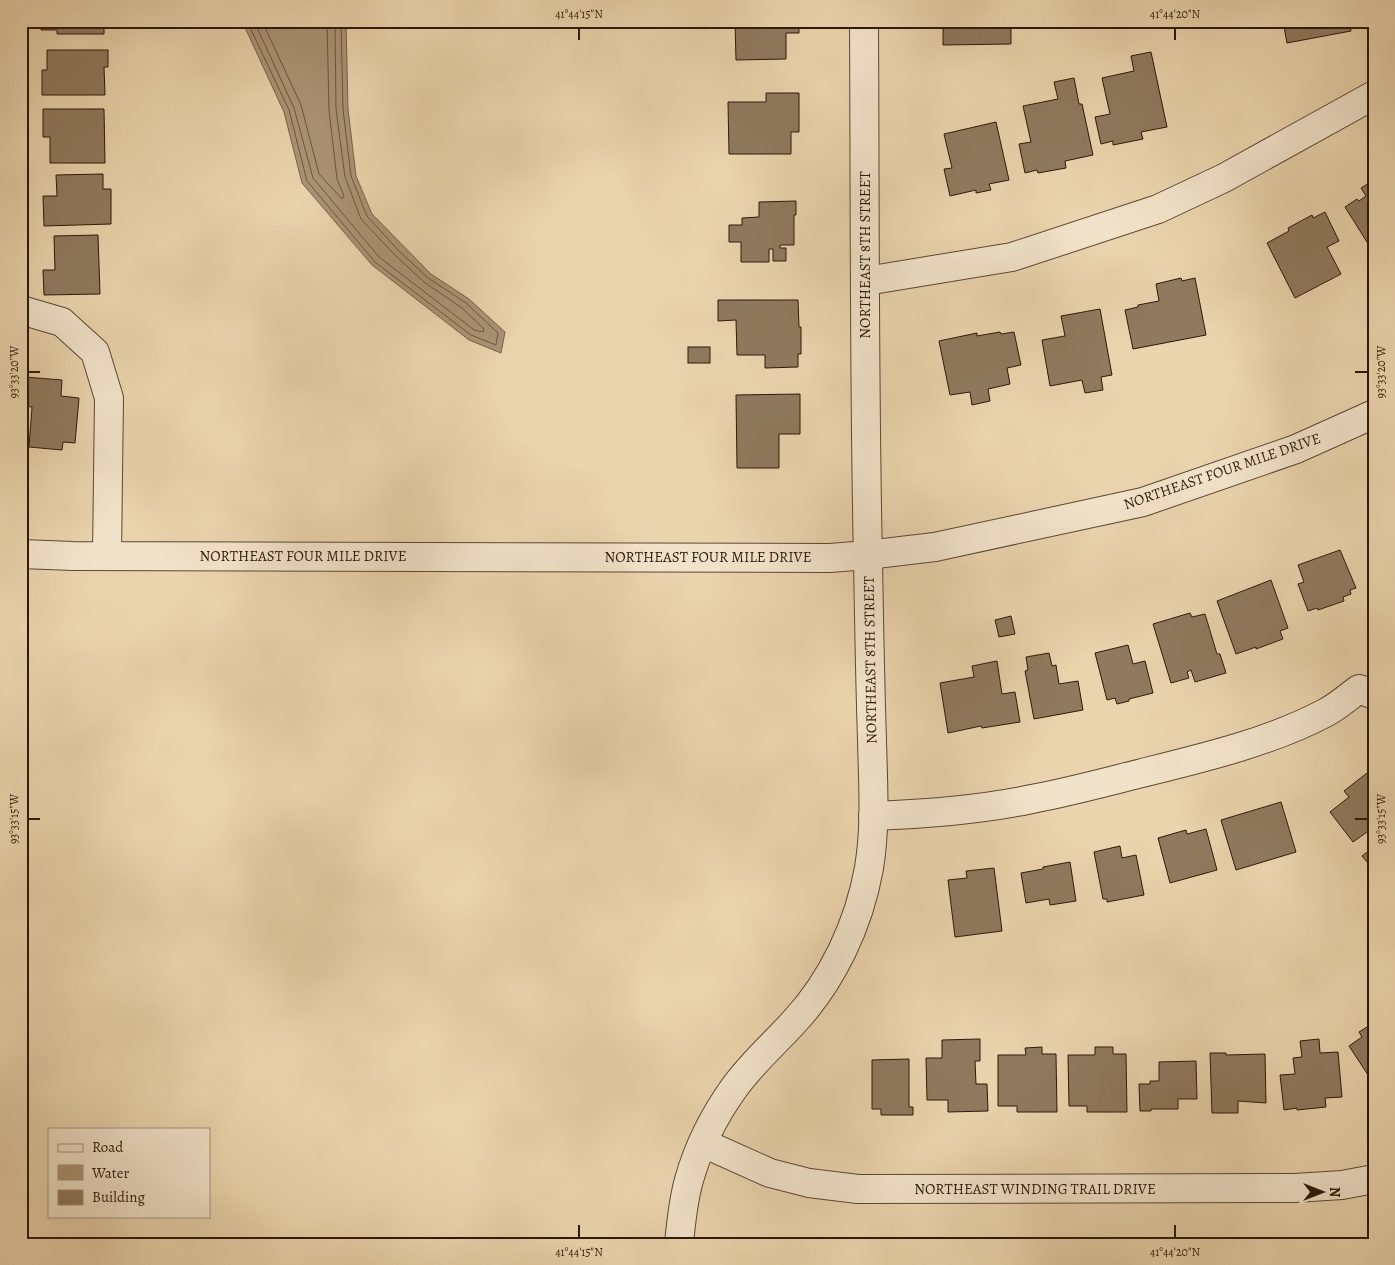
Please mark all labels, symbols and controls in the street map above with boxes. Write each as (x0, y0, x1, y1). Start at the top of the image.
text: 41°44'15"N (555, 6, 603, 22)
text: 41°44'20"N (1150, 6, 1201, 22)
street label: NORTHEAST 8TH STREET (855, 170, 875, 339)
text: 93°33'20"W (6, 345, 22, 399)
text: 93°33'20"W (1373, 345, 1389, 399)
street label: NORTHEAST FOUR MILE DRIVE (1121, 428, 1323, 514)
street label: NORTHEAST FOUR MILE DRIVE (199, 546, 407, 566)
street label: NORTHEAST FOUR MILE DRIVE (604, 547, 812, 567)
street label: NORTHEAST 8TH STREET (859, 575, 881, 744)
text: 93°33'15"W (6, 793, 22, 844)
text: 93°33'15"W (1373, 793, 1389, 844)
legend (48, 1128, 210, 1218)
text: Road (92, 1137, 124, 1157)
text: Water (91, 1163, 129, 1183)
north arrow (1298, 1168, 1348, 1218)
street label: NORTHEAST WINDING TRAIL DRIVE (914, 1179, 1156, 1199)
text: Building (92, 1187, 145, 1207)
text: N (1325, 1187, 1344, 1197)
text: 41°44'15"N (555, 1244, 603, 1260)
text: 41°44'20"N (1150, 1244, 1201, 1260)

